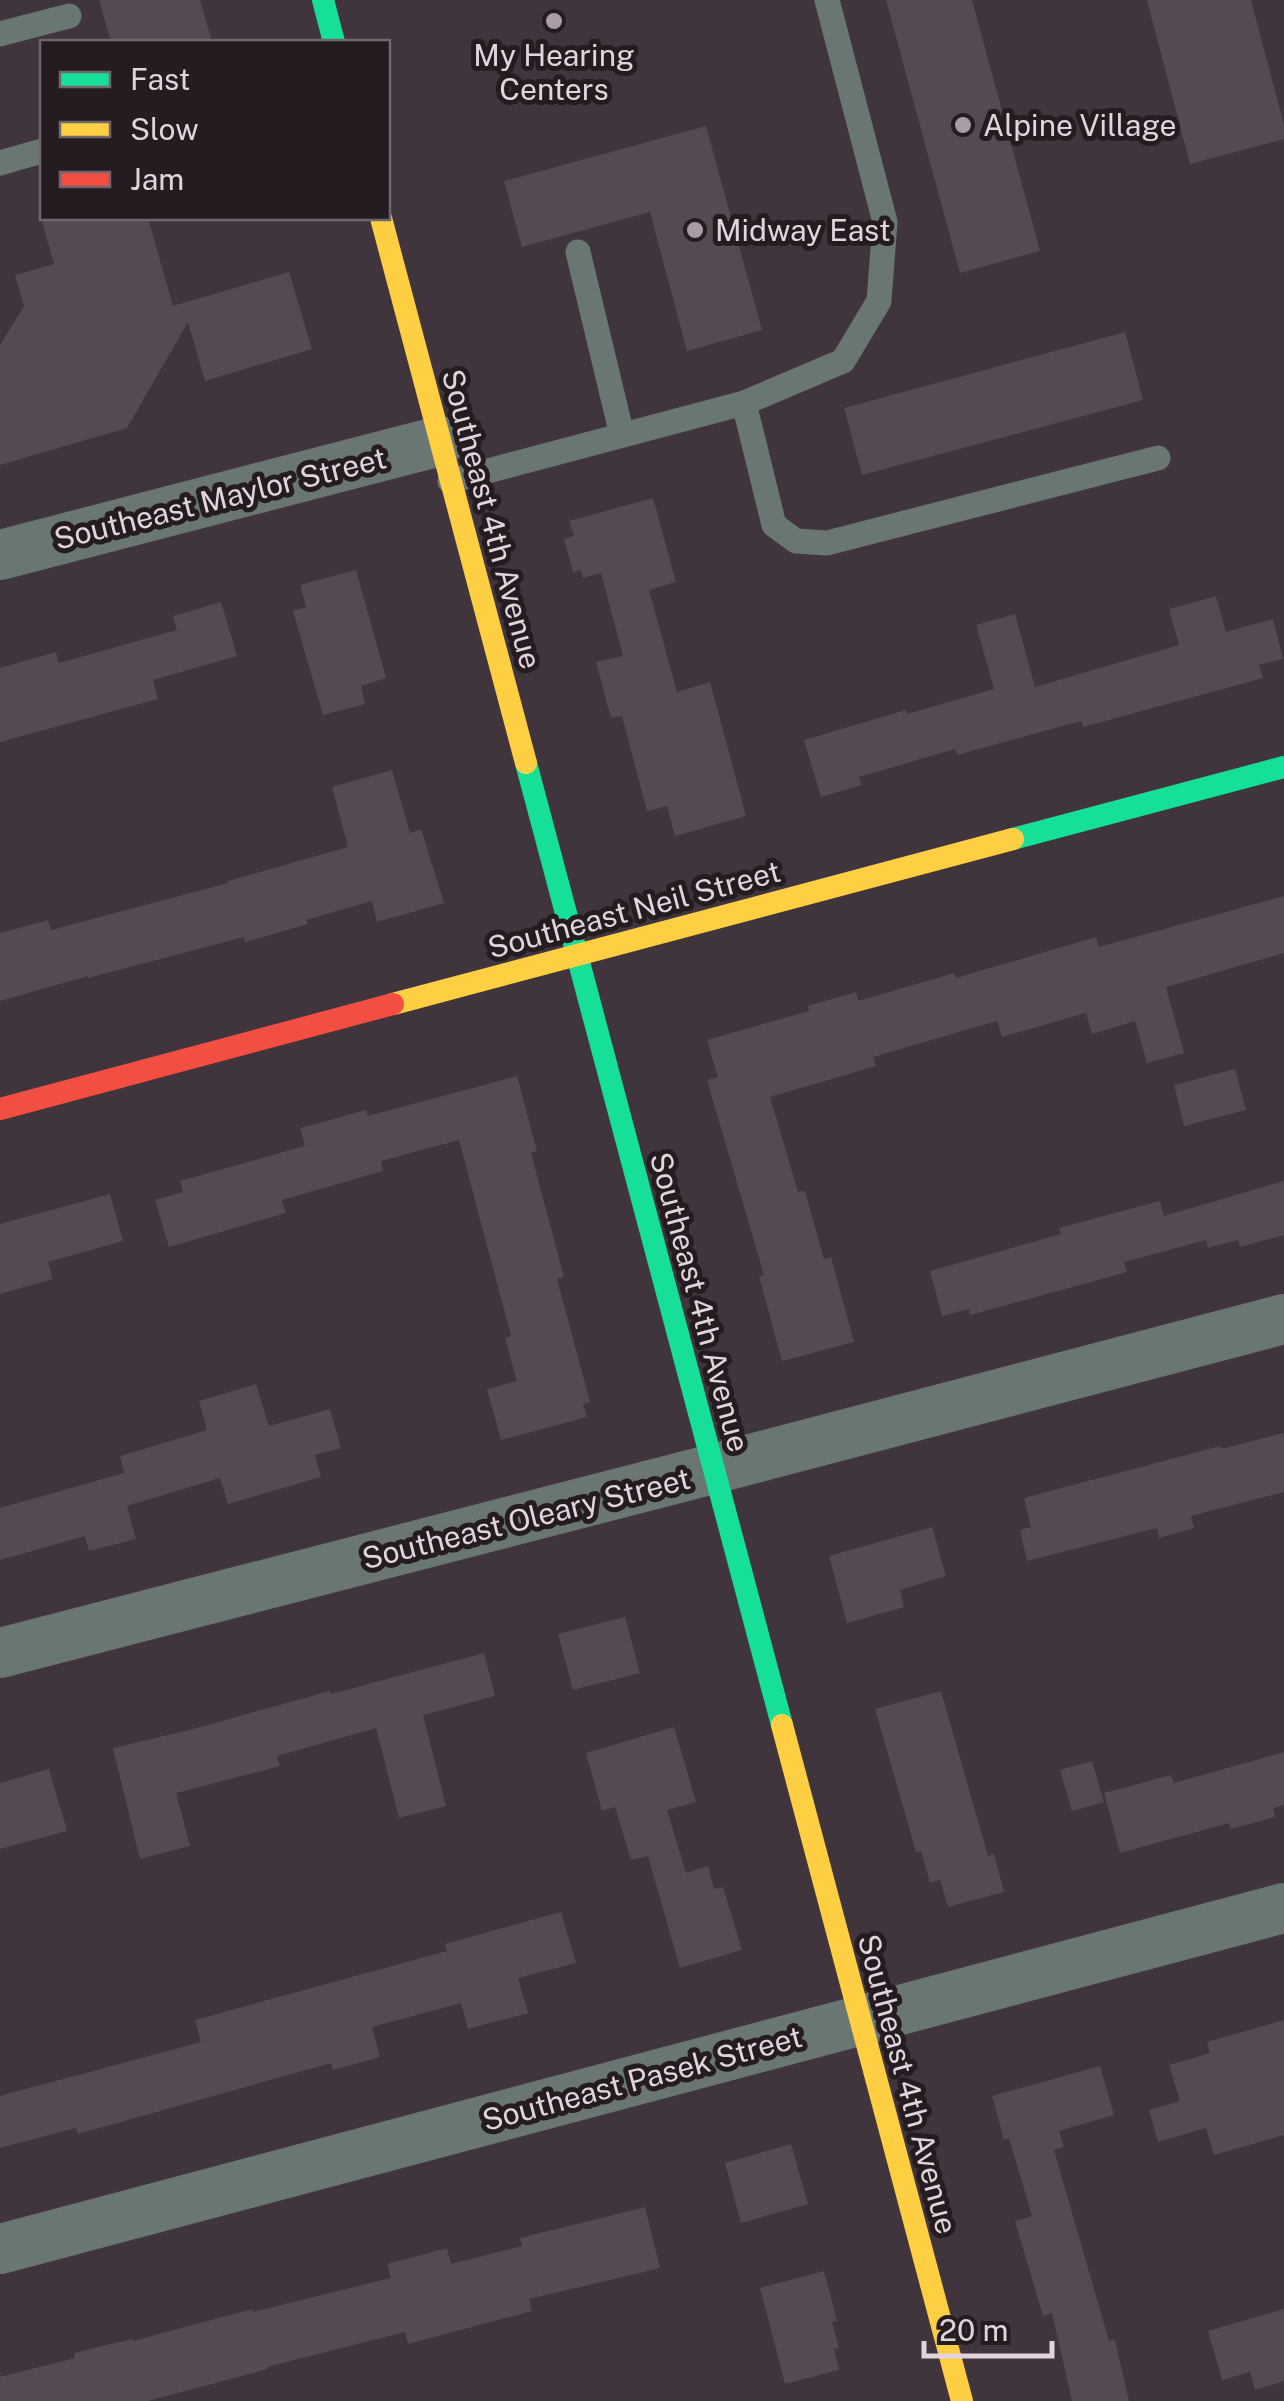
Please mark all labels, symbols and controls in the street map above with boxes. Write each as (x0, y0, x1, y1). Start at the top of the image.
marker: My Hearing Centers (543, 10, 565, 32)
place label: My Hearing Centers (473, 37, 635, 107)
legend (40, 40, 390, 220)
text: Fast (130, 61, 190, 97)
place label: Alpine Village (983, 107, 1177, 143)
text: Slow (130, 111, 199, 147)
marker: Alpine Village (952, 114, 974, 136)
text: Jam (130, 161, 184, 197)
place label: Midway East (715, 212, 891, 248)
marker: Midway East (684, 219, 706, 241)
street label: Southeast 4th Avenue (435, 365, 549, 673)
street label: Southeast Maylor Street (50, 439, 390, 557)
street label: Southeast Neil Street (484, 853, 784, 965)
street label: Southeast 4th Avenue (643, 1148, 757, 1456)
street label: Southeast Oleary Street (358, 1460, 694, 1576)
street label: Southeast 4th Avenue (851, 1930, 965, 2238)
street label: Southeast Pasek Street (478, 2018, 806, 2138)
scale bar (924, 2296, 1052, 2358)
text: 20 m (939, 2312, 1008, 2348)

